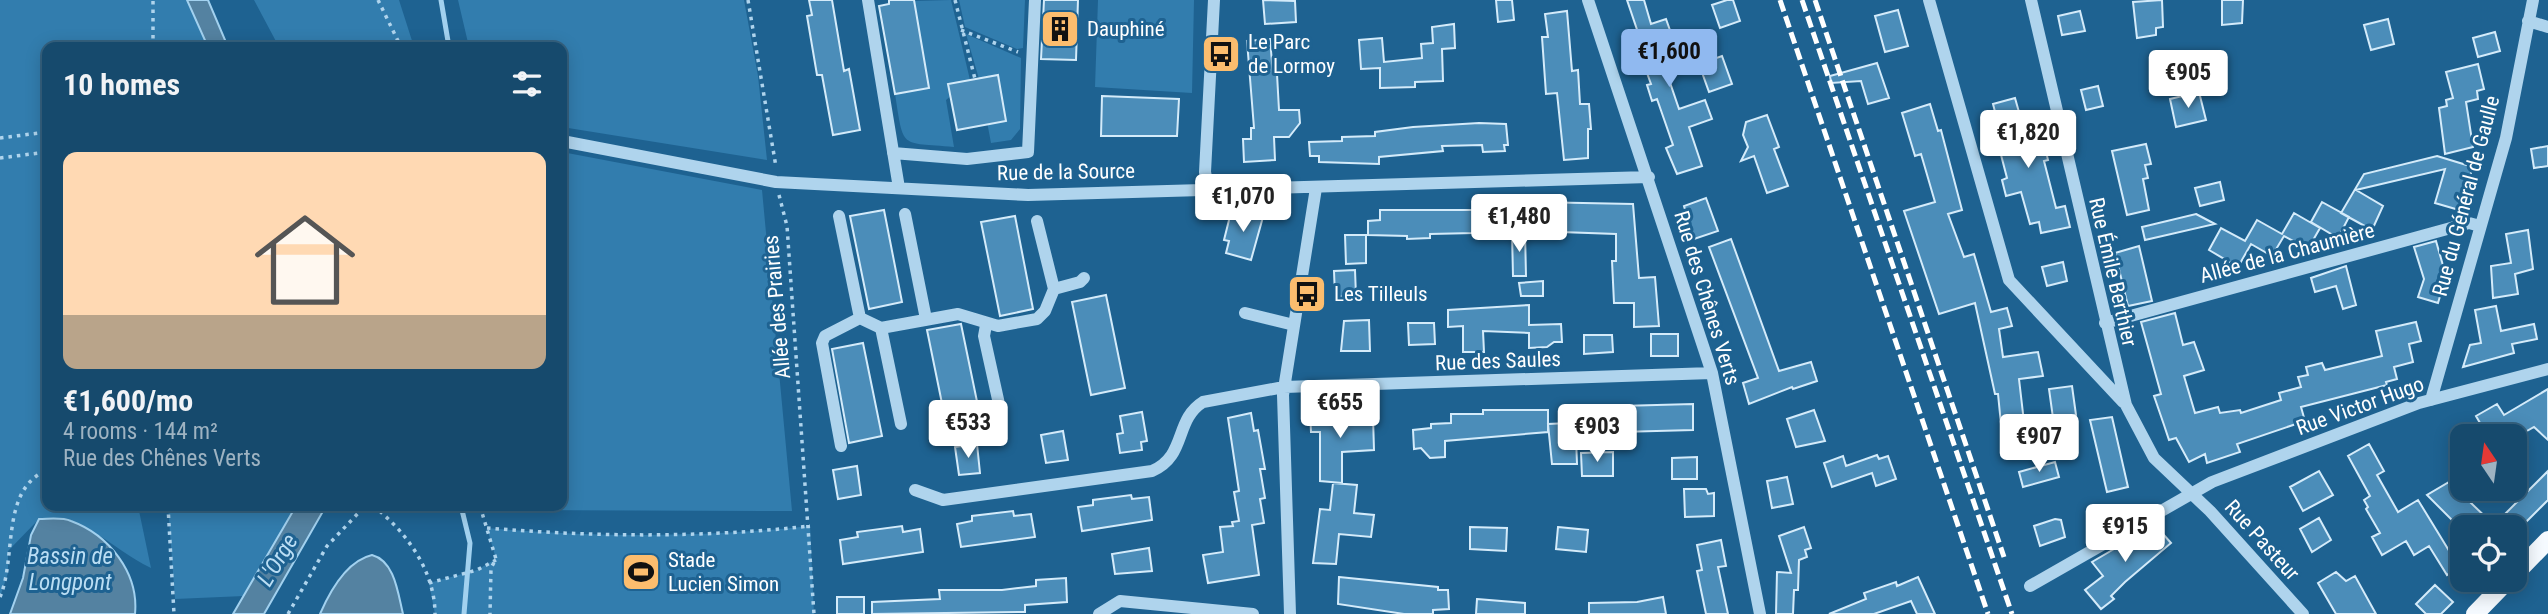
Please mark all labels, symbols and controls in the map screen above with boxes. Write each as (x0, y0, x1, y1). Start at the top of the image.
building icon: Dauphiné (1039, 8, 1081, 50)
place label: Dauphiné (1087, 17, 1165, 41)
pin: €1,600 (1612, 29, 1726, 89)
place label: Le Parc de Lormoy (1248, 30, 1335, 78)
bus stop icon: Le Parc de Lormoy (1200, 33, 1242, 75)
text: €1,600 (1637, 38, 1701, 65)
pin: €905 (2147, 50, 2229, 110)
text: €905 (2165, 59, 2211, 86)
icon: filters (508, 65, 546, 103)
text: 10 homes (63, 67, 180, 102)
street label: Rue du Général de Gaulle (2428, 93, 2504, 299)
pin: €1,820 (1971, 110, 2085, 170)
text: €1,820 (1996, 119, 2060, 146)
street label: Rue de la Source (997, 159, 1135, 185)
pin: €1,070 (1186, 174, 1300, 234)
text: €1,070 (1211, 183, 1275, 210)
pin: €1,480 (1462, 194, 1576, 254)
street label: Rue Émile Berthier (2084, 195, 2142, 349)
icon: home (242, 197, 368, 323)
text: €1,480 (1487, 203, 1551, 230)
street label: Rue des Chênes Verts (1669, 208, 1745, 388)
street label: Allée de la Chaumière (2197, 218, 2377, 288)
street label: Allée des Prairies (759, 234, 795, 380)
bus stop icon: Les Tilleuls (1286, 273, 1328, 315)
place label: Les Tilleuls (1334, 282, 1428, 306)
street label: Rue des Saules (1435, 347, 1561, 375)
street label: Rue Victor Hugo (2293, 372, 2427, 440)
pin: €655 (1299, 380, 1381, 440)
text: €1,600/mo (63, 383, 193, 418)
text: €655 (1317, 389, 1363, 416)
pin: €533 (927, 400, 1009, 460)
pin: €903 (1556, 405, 1638, 464)
text: €533 (945, 409, 991, 436)
text: €903 (1574, 413, 1620, 440)
pin: €907 (1998, 414, 2080, 474)
text: 4 rooms · 144 m² (63, 418, 218, 445)
text: €907 (2016, 423, 2062, 450)
north arrow (2450, 424, 2527, 500)
map controls (2450, 424, 2527, 592)
text: Rue des Chênes Verts (63, 445, 261, 472)
street label: Rue Pasteur (2220, 495, 2304, 585)
pin: €915 (2084, 504, 2166, 564)
text: €915 (2102, 513, 2148, 540)
button: locate (2450, 515, 2527, 592)
water label: L'Orge (251, 529, 303, 591)
water label: Bassin de Longpont (27, 543, 113, 596)
place label: Stade Lucien Simon (668, 548, 779, 596)
sports icon: Stade Lucien Simon (620, 551, 662, 593)

